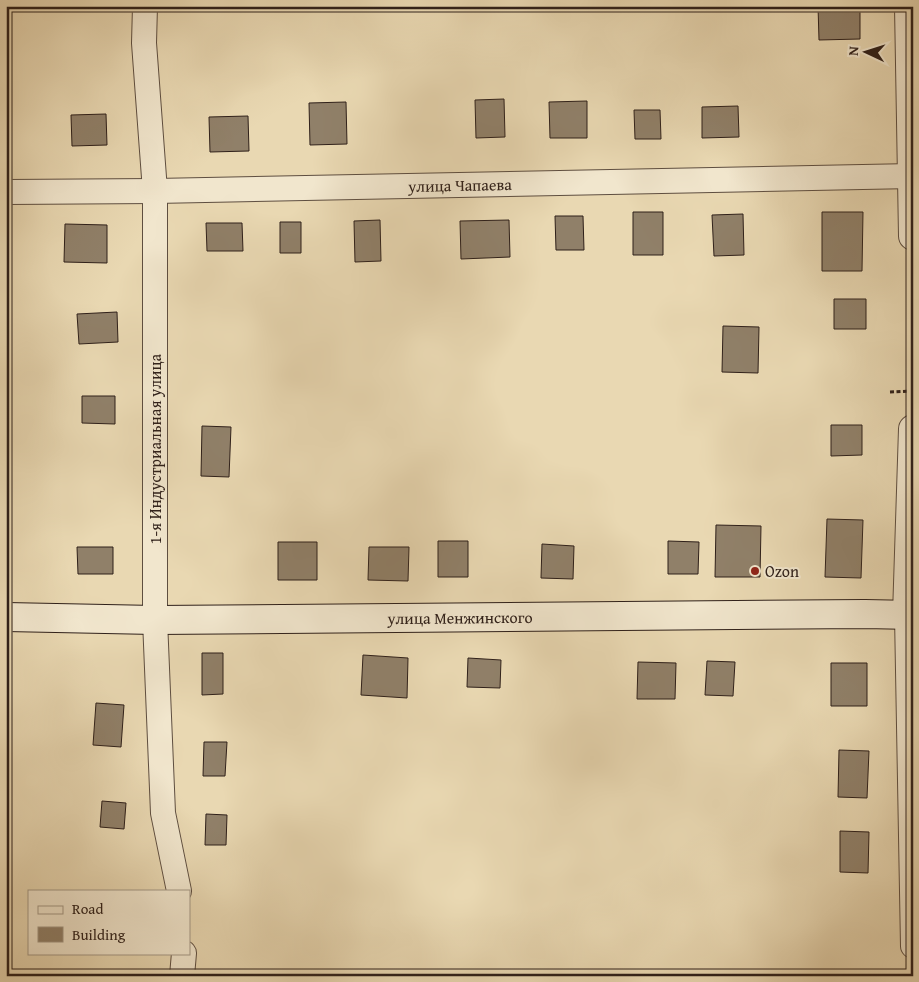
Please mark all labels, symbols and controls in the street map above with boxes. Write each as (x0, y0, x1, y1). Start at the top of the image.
north arrow (842, 28, 892, 78)
text: N (843, 45, 863, 56)
street label: улица Чапаева (407, 172, 512, 198)
street label: 1-я Индустриальная улица (143, 353, 167, 544)
place label: Ozon (765, 559, 799, 583)
marker: Ozon (749, 565, 761, 577)
street label: улица Менжинского (386, 605, 533, 630)
legend (28, 890, 190, 954)
text: Road (72, 898, 103, 919)
text: Building (72, 924, 126, 945)

